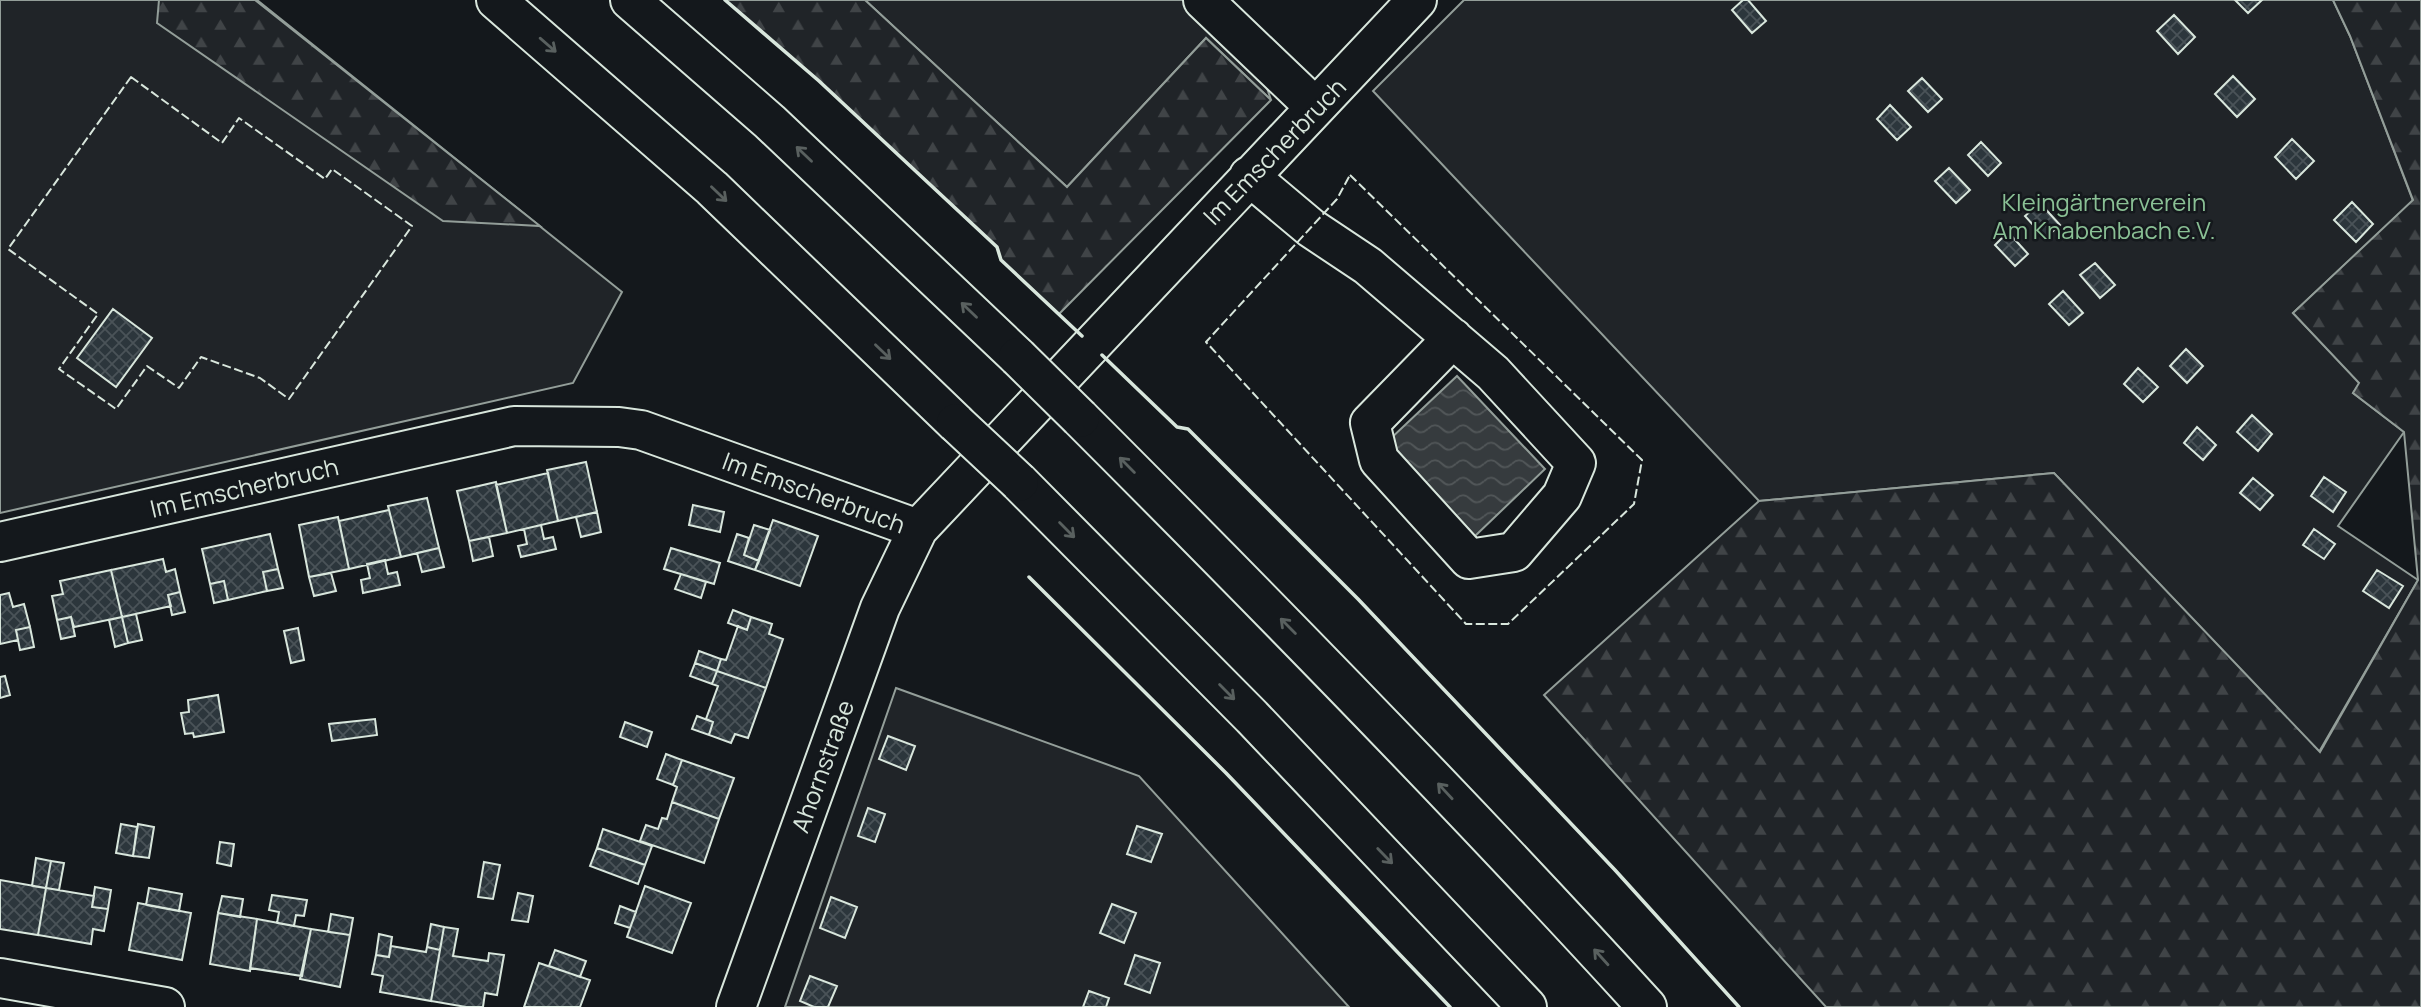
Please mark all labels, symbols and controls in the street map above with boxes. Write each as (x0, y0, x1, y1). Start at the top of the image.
one-way arrow (539, 37, 557, 53)
street label: Im Emscherbruch (1195, 70, 1353, 232)
one-way arrow (796, 145, 813, 162)
park label: Kleingärtnerverein Am Knabenbach e.V. (1993, 185, 2215, 246)
one-way arrow (710, 186, 727, 203)
one-way arrow (961, 302, 978, 319)
one-way arrow (874, 344, 891, 361)
street label: Im Emscherbruch (718, 444, 910, 540)
street label: Im Emscherbruch (147, 449, 341, 525)
one-way arrow (1119, 457, 1136, 474)
one-way arrow (1059, 522, 1076, 539)
one-way arrow (1280, 618, 1297, 635)
one-way arrow (1219, 683, 1236, 700)
street label: Ahornstraße (783, 695, 861, 837)
one-way arrow (1437, 783, 1454, 800)
one-way arrow (1376, 847, 1393, 864)
one-way arrow (1593, 948, 1609, 966)

